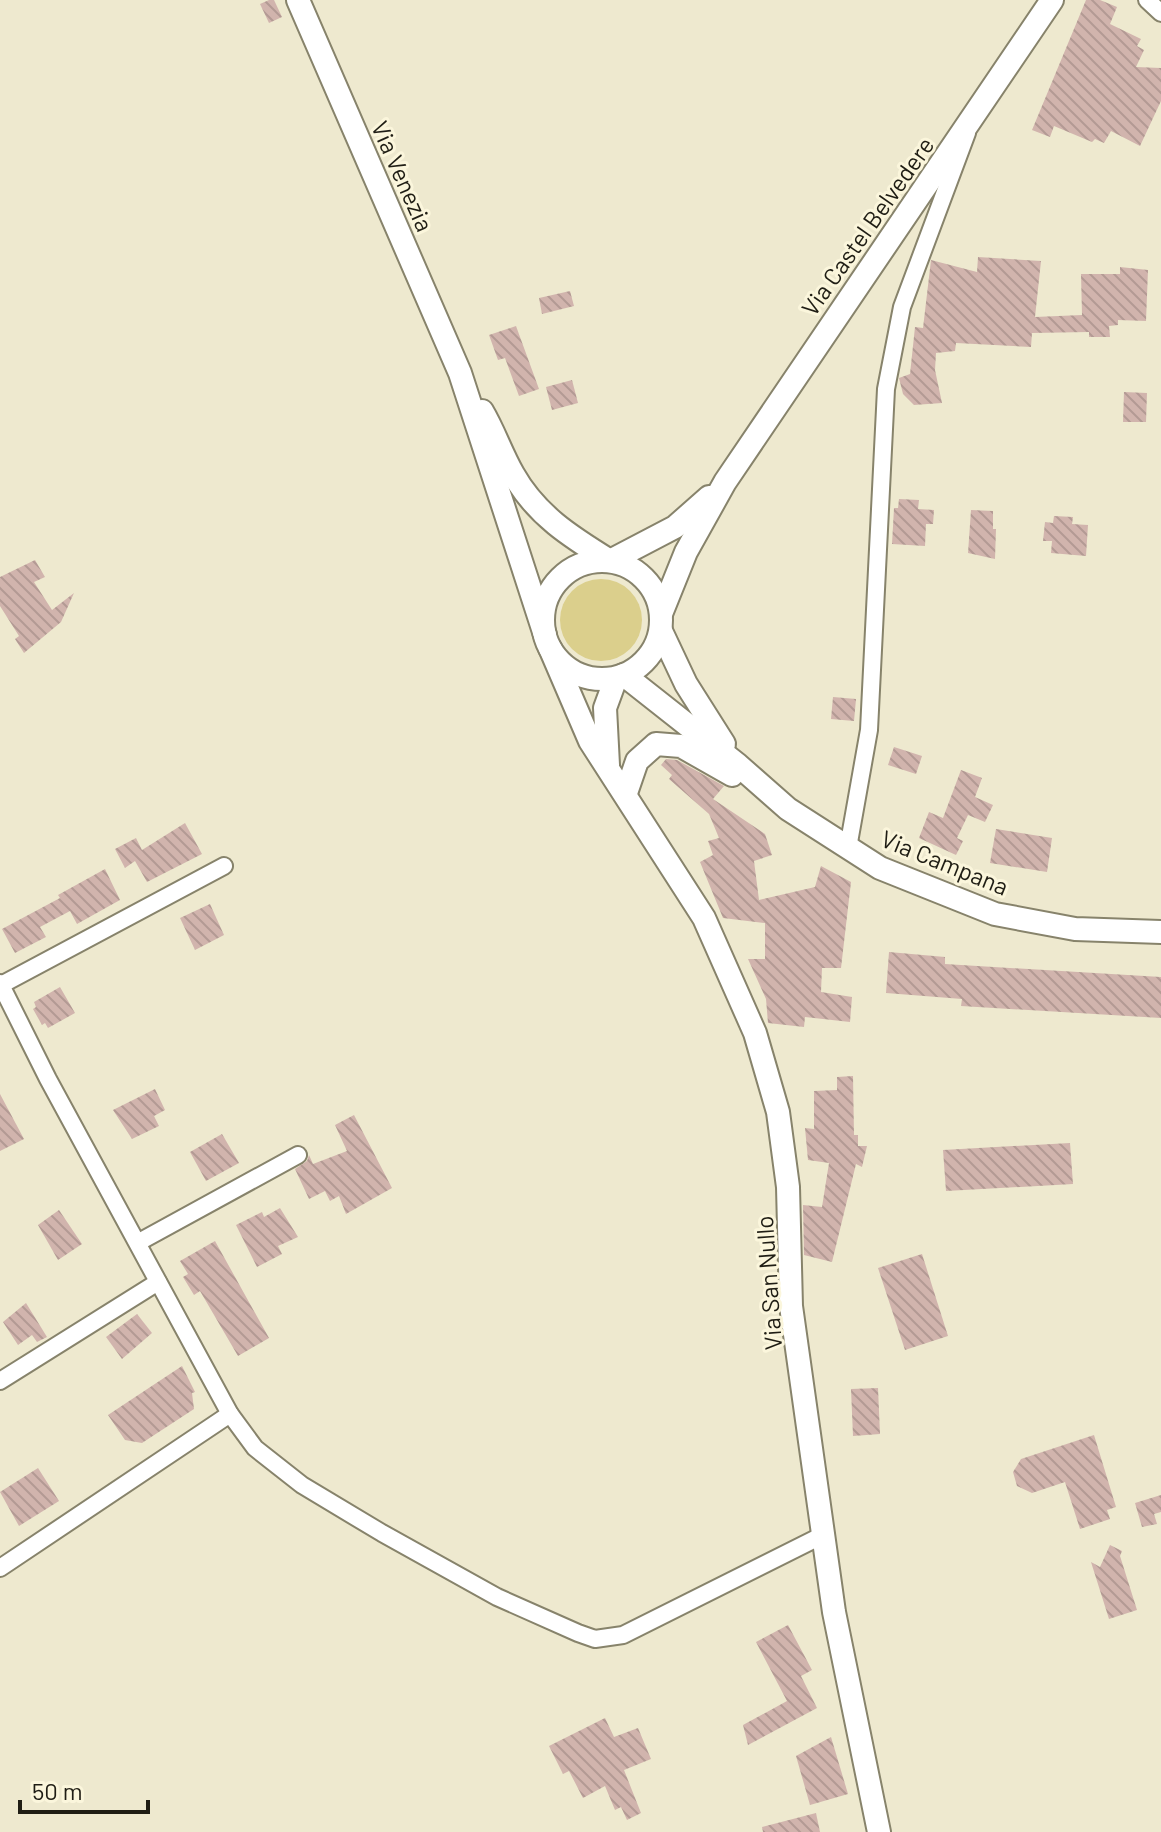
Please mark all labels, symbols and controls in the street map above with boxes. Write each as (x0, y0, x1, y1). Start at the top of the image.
street label: Via Venezia (366, 116, 440, 236)
street label: Via Castel Belvedere (794, 131, 940, 321)
street label: Via Campana (877, 823, 1013, 901)
street label: Via San Nullo (749, 1215, 787, 1351)
scale bar (20, 1764, 148, 1814)
text: 50 m (32, 1776, 83, 1805)

